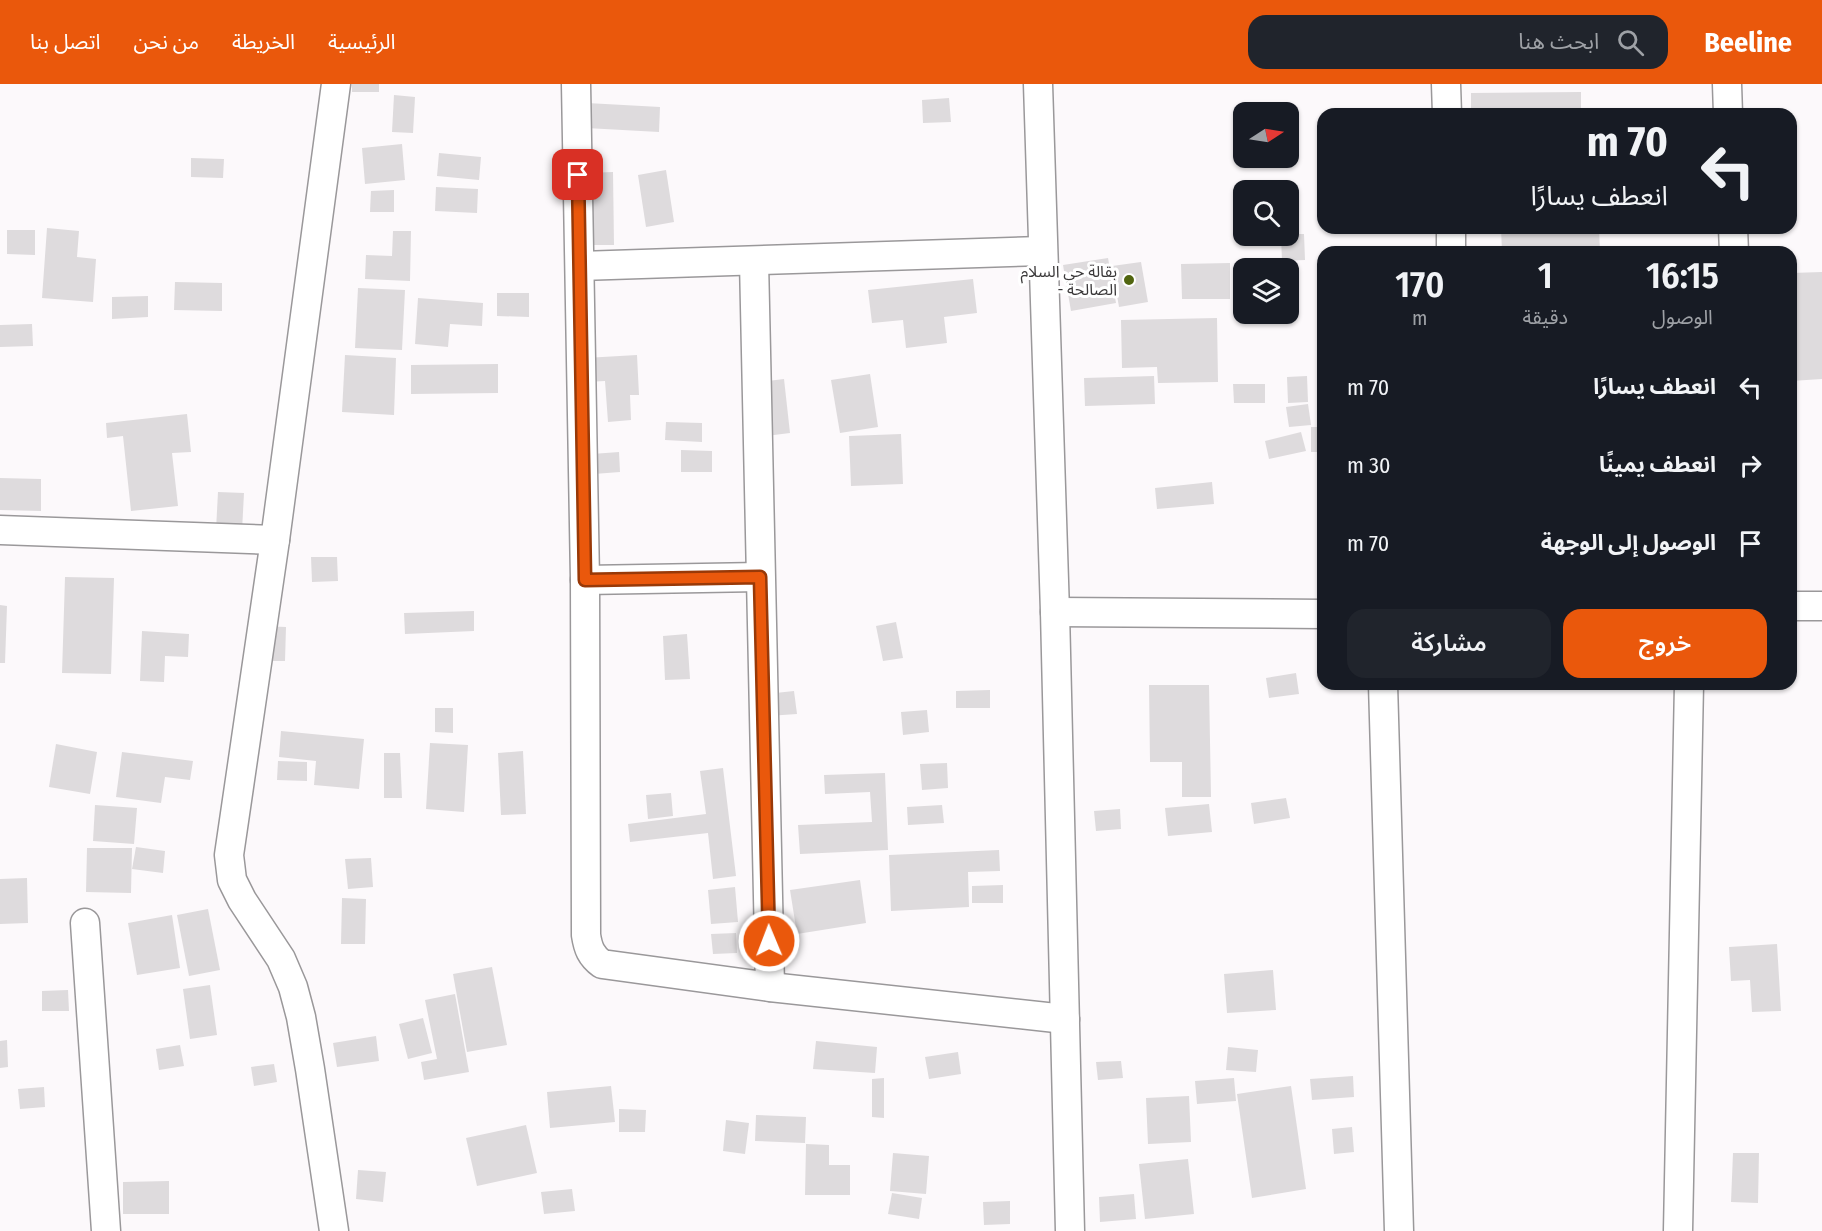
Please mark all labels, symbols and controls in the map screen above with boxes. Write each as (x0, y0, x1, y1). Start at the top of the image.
search box (1248, 15, 1668, 69)
icon: search (1614, 26, 1647, 59)
text: Beeline (1704, 26, 1792, 59)
text: ابحث هنا (1518, 28, 1599, 55)
text: اتصل بنا (30, 29, 100, 55)
text: من نحن (133, 29, 199, 55)
text: الخريطة (232, 29, 295, 55)
text: الرئيسية (328, 29, 396, 55)
north arrow (1233, 102, 1299, 168)
map controls (1233, 102, 1299, 324)
text: 70 m (1587, 117, 1668, 167)
icon: left (1689, 132, 1767, 210)
pin (552, 149, 603, 200)
icon: arrive (561, 158, 594, 191)
button: search (1233, 180, 1299, 246)
text: انعطف يسارًا (1531, 180, 1668, 212)
text: 1 (1538, 254, 1553, 298)
text: 16:15 (1646, 254, 1719, 298)
button: layers (1233, 258, 1299, 324)
place label: بقالة حي السلام - الصالحة (1021, 262, 1117, 299)
text: 170 (1395, 263, 1444, 307)
marker: بقالة حي السلام - الصالحة (1122, 273, 1136, 287)
text: دقيقة (1522, 305, 1568, 329)
text: الوصول (1652, 305, 1713, 329)
text: m (1412, 306, 1427, 330)
icon: left (1734, 371, 1767, 404)
text: انعطف يسارًا (1593, 373, 1716, 400)
text: 70 m (1347, 374, 1389, 401)
icon: right (1734, 449, 1767, 482)
text: انعطف يمينًا (1599, 451, 1716, 478)
text: 30 m (1347, 452, 1390, 479)
icon: arrive (1734, 527, 1767, 560)
text: الوصول إلى الوجهة (1541, 529, 1716, 556)
text: 70 m (1347, 530, 1389, 557)
button: مشاركة (1347, 609, 1551, 678)
button: خروج (1563, 609, 1767, 678)
position arrow (737, 909, 801, 973)

